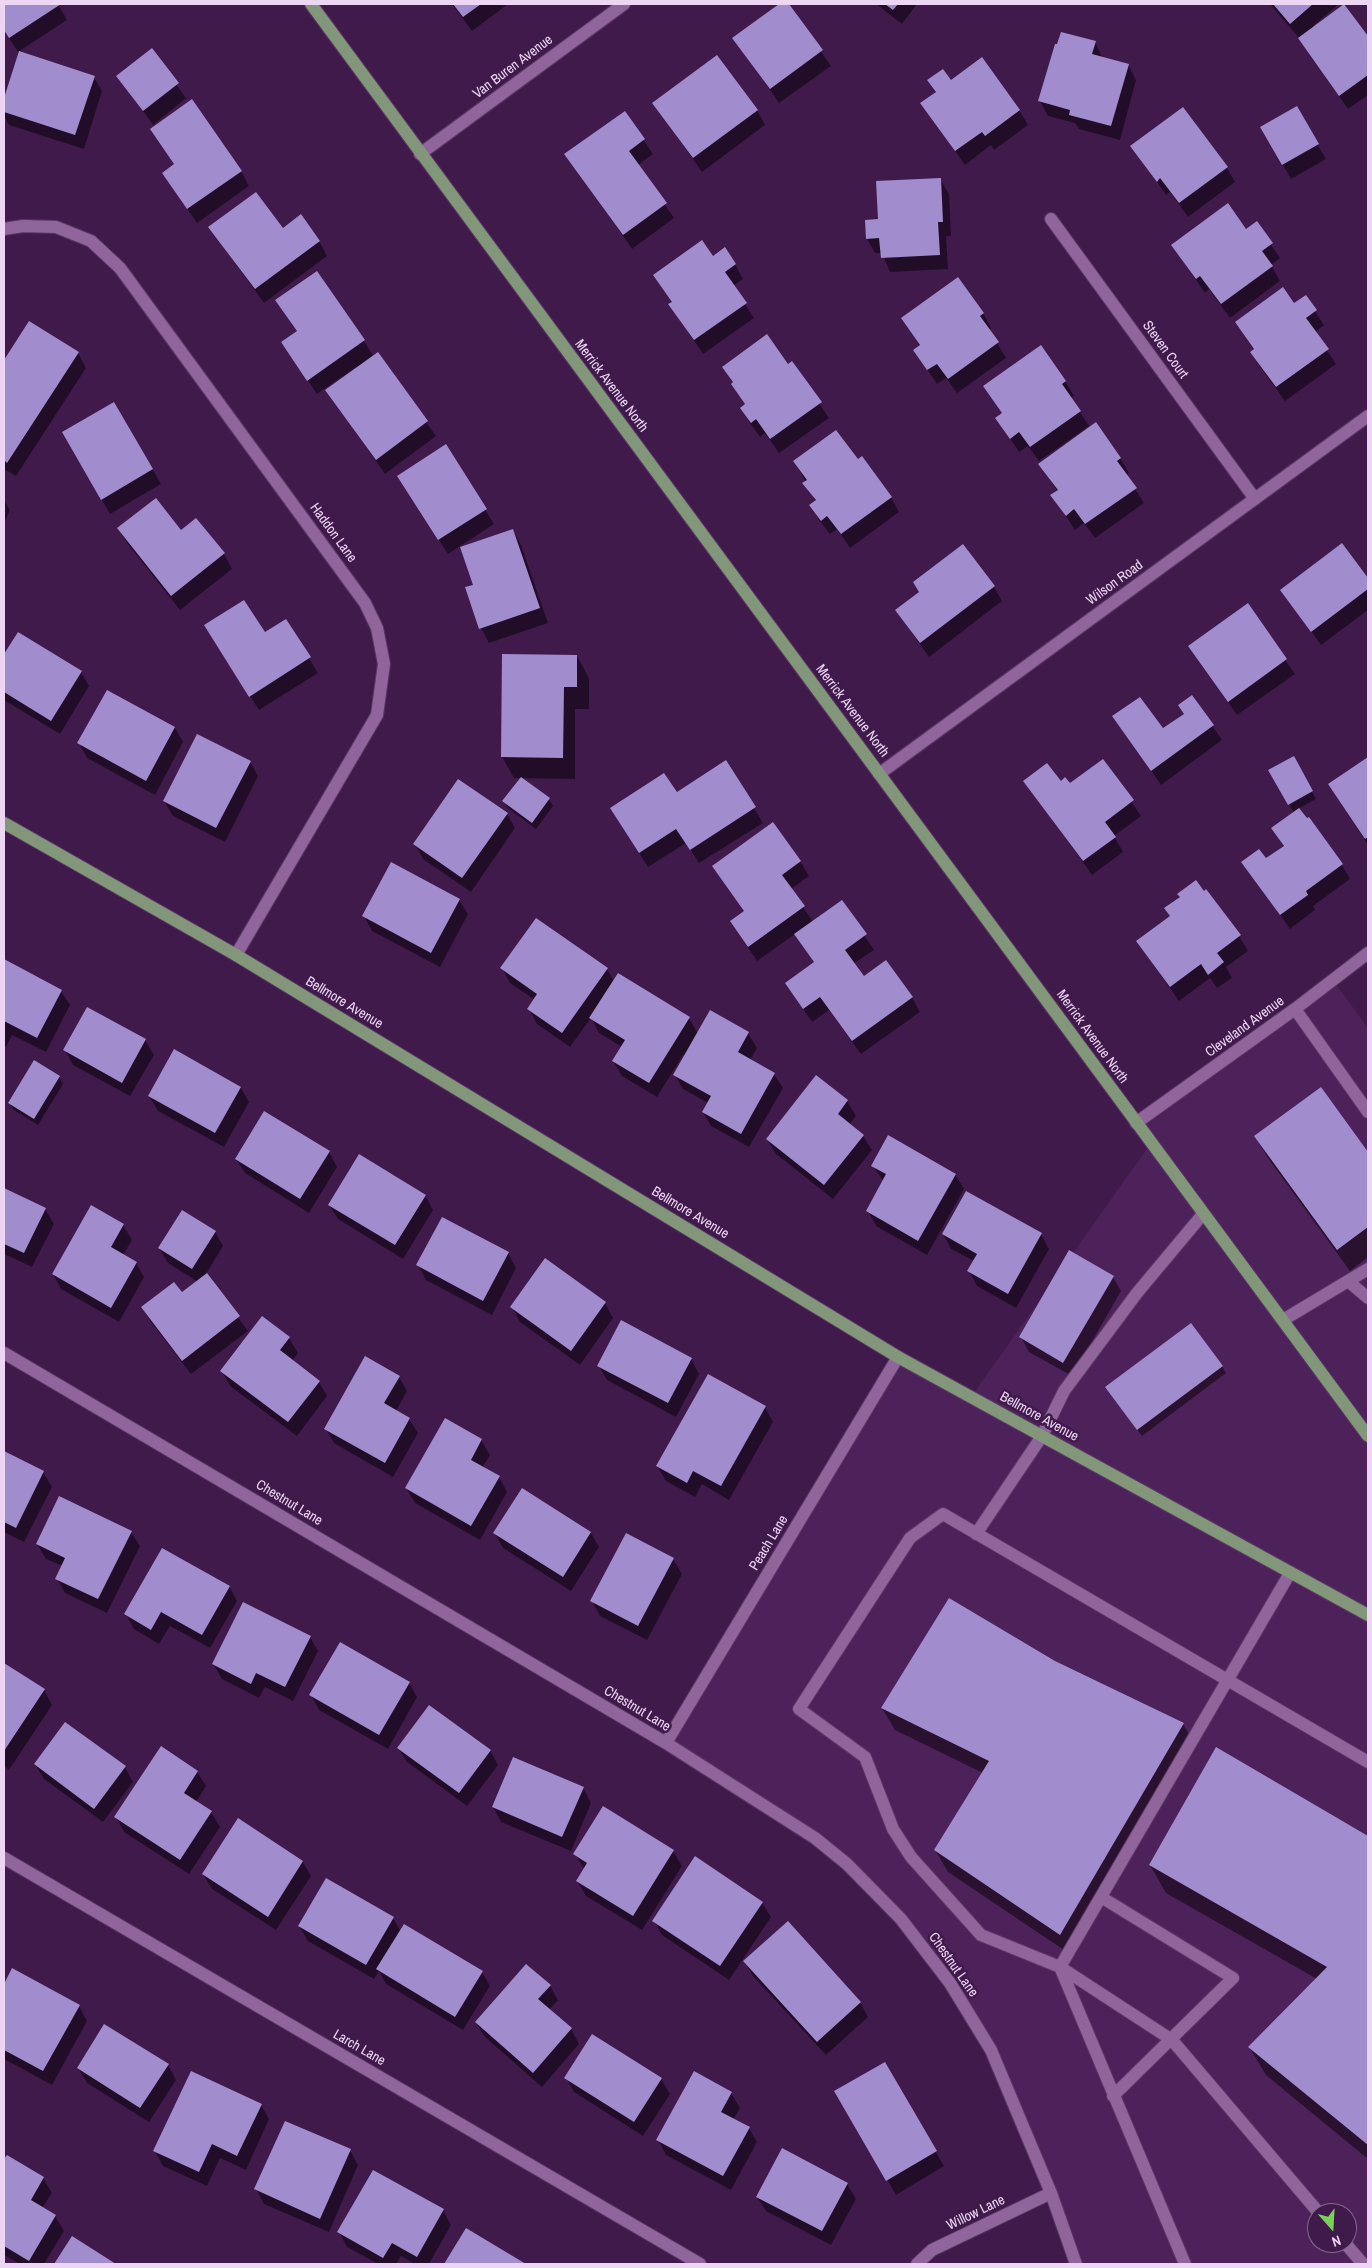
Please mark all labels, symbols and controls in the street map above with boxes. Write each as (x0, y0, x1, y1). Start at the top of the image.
street label: Van Buren Avenue (470, 32, 556, 102)
street label: Steven Court (1139, 318, 1191, 382)
street label: Merrick Avenue North (571, 336, 651, 436)
street label: Haddon Lane (306, 500, 360, 566)
street label: Wilson Road (1083, 557, 1147, 609)
street label: Merrick Avenue North (812, 661, 892, 761)
street label: Bellmore Avenue (302, 973, 386, 1033)
street label: Merrick Avenue North (1052, 987, 1132, 1087)
street label: Cleveland Avenue (1202, 993, 1288, 1061)
street label: Bellmore Avenue (648, 1183, 732, 1243)
street label: Bellmore Avenue (997, 1389, 1081, 1445)
street label: Chestnut Lane (253, 1477, 325, 1529)
street label: Peach Lane (746, 1512, 792, 1574)
street label: Chestnut Lane (601, 1683, 673, 1735)
street label: Chestnut Lane (925, 1930, 981, 2000)
street label: Larch Lane (330, 2026, 388, 2070)
street label: Willow Lane (944, 2192, 1008, 2234)
north arrow (1307, 2203, 1357, 2253)
text: N (1330, 2231, 1343, 2251)

